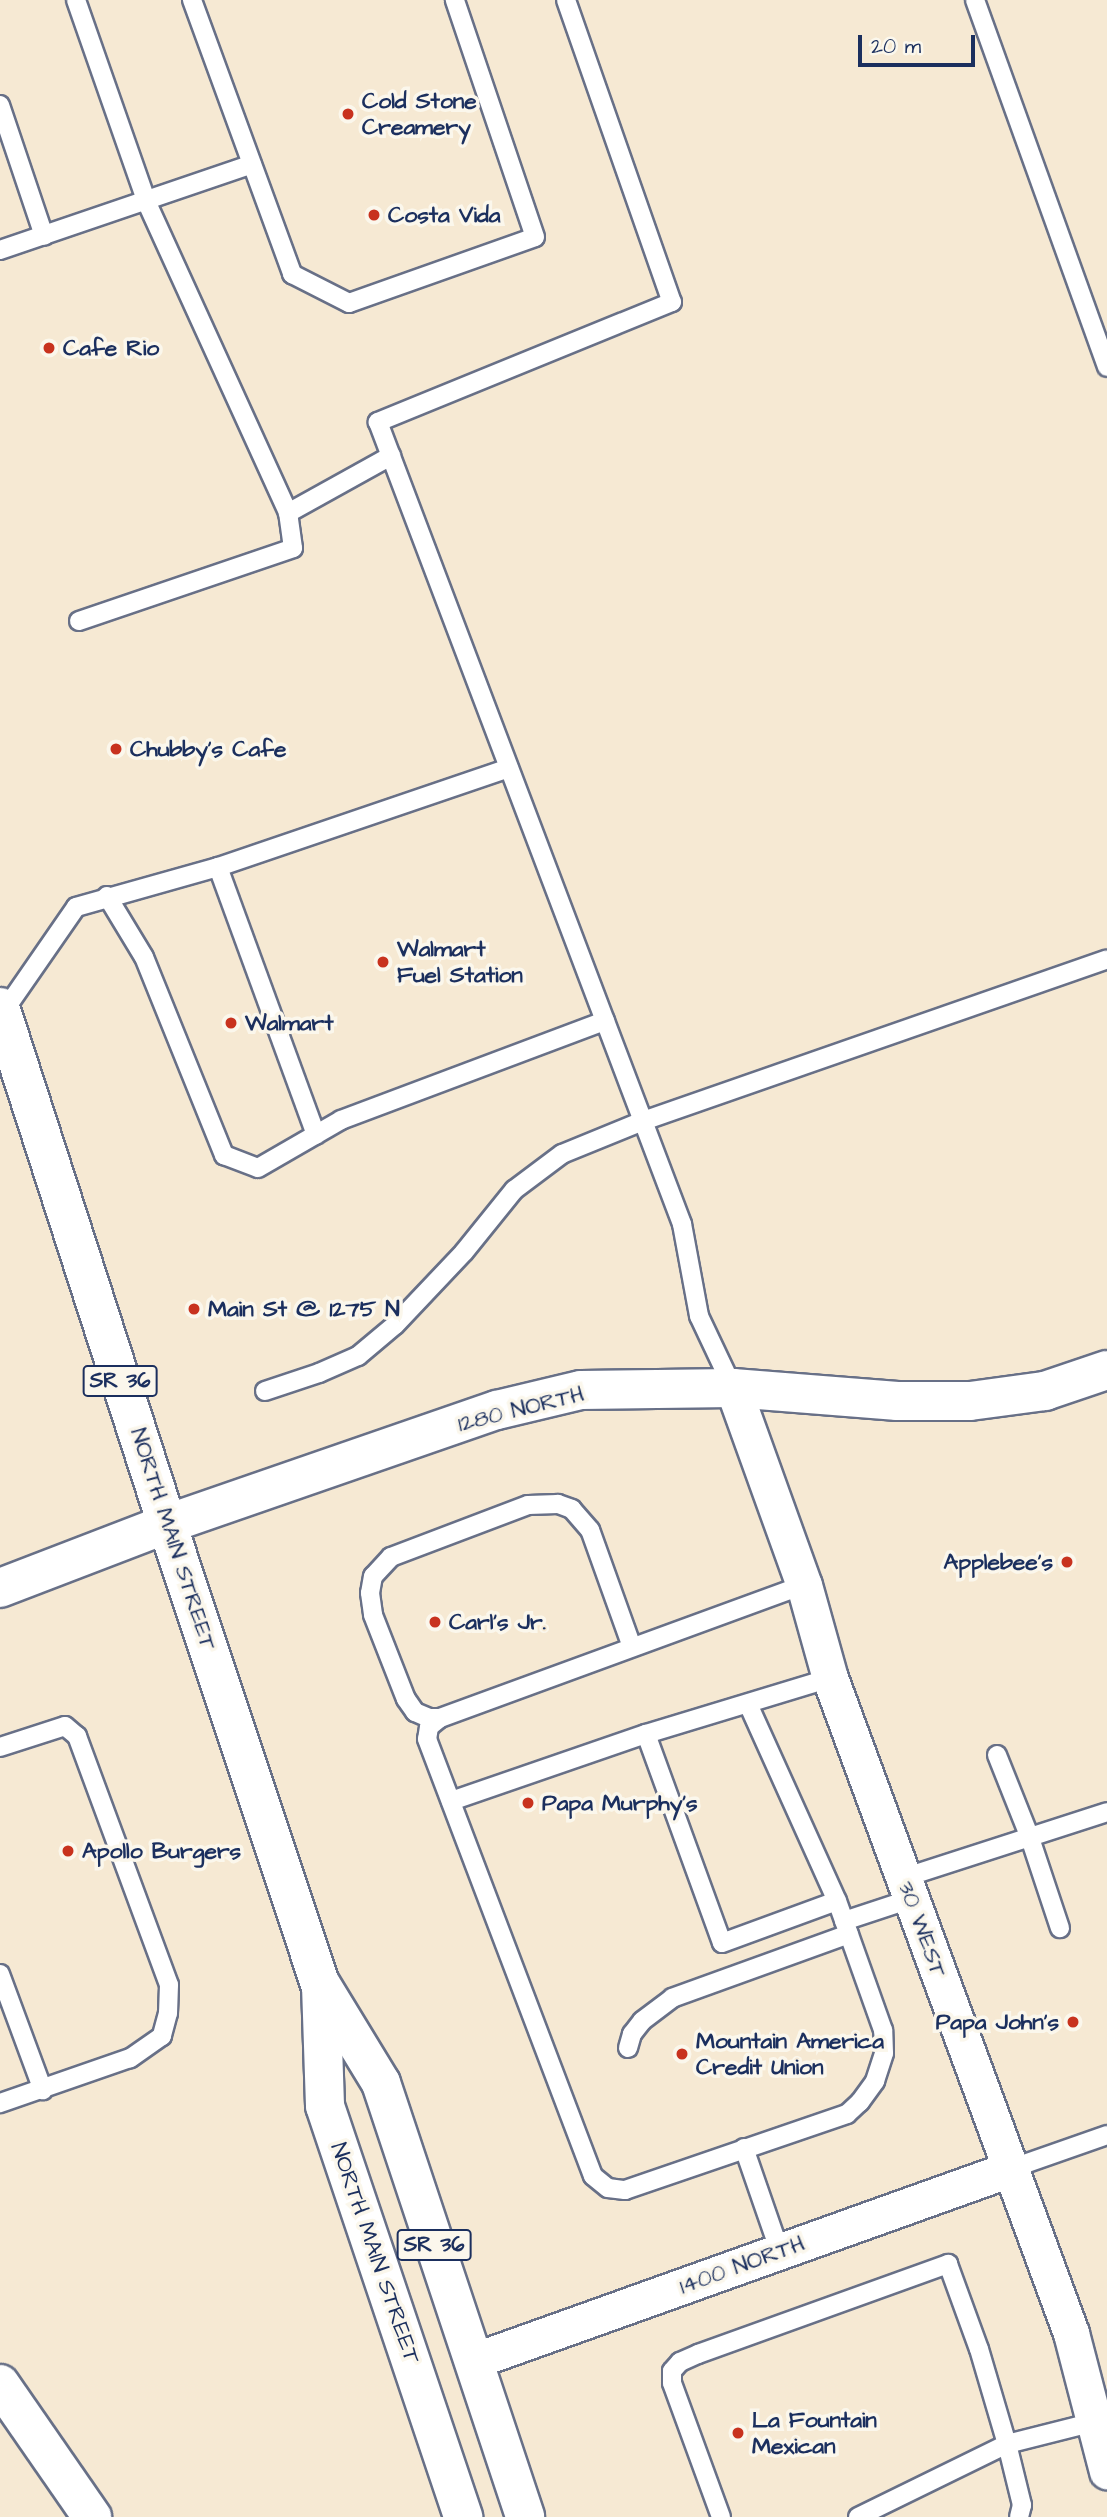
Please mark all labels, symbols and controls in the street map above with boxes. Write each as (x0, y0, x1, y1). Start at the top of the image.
scale bar (862, 21, 979, 65)
text: 20 m (871, 32, 921, 61)
place label: Cold Stone Creamery (362, 87, 477, 141)
marker: Cold Stone Creamery (340, 106, 356, 122)
place label: Costa Vida (388, 201, 500, 229)
marker: Costa Vida (366, 207, 382, 223)
place label: Cafe Rio (63, 334, 159, 362)
marker: Cafe Rio (41, 340, 57, 356)
place label: Chubby's Cafe (130, 735, 286, 763)
marker: Chubby's Cafe (108, 741, 124, 757)
place label: Walmart Fuel Station (397, 935, 523, 989)
marker: Walmart Fuel Station (375, 954, 391, 970)
place label: Walmart (245, 1009, 334, 1037)
marker: Walmart (223, 1015, 239, 1031)
place label: Main St @ 1275 N (208, 1295, 400, 1323)
marker: Main St @ 1275 N (186, 1301, 202, 1317)
road number: SR 36 (82, 1364, 158, 1398)
street label: 1280 NORTH (455, 1380, 587, 1438)
street label: NORTH MAIN STREET (124, 1425, 222, 1653)
place label: Applebee's (944, 1548, 1053, 1576)
marker: Applebee's (1059, 1554, 1075, 1570)
place label: Carl's Jr. (449, 1608, 546, 1636)
marker: Carl's Jr. (427, 1614, 443, 1630)
place label: Papa Murphy's (542, 1789, 698, 1817)
marker: Papa Murphy's (520, 1795, 536, 1811)
place label: Apollo Burgers (82, 1837, 241, 1865)
marker: Apollo Burgers (60, 1843, 76, 1859)
street label: 30 WEST (892, 1877, 952, 1981)
place label: Papa John's (936, 2008, 1059, 2036)
marker: Papa John's (1065, 2014, 1081, 2030)
place label: Mountain America Credit Union (696, 2027, 884, 2081)
marker: Mountain America Credit Union (674, 2046, 690, 2062)
street label: NORTH MAIN STREET (324, 2139, 426, 2367)
road number: SR 36 (396, 2228, 472, 2262)
street label: 1400 NORTH (676, 2230, 808, 2300)
place label: La Fountain Mexican (752, 2406, 877, 2460)
marker: La Fountain Mexican (730, 2425, 746, 2441)

